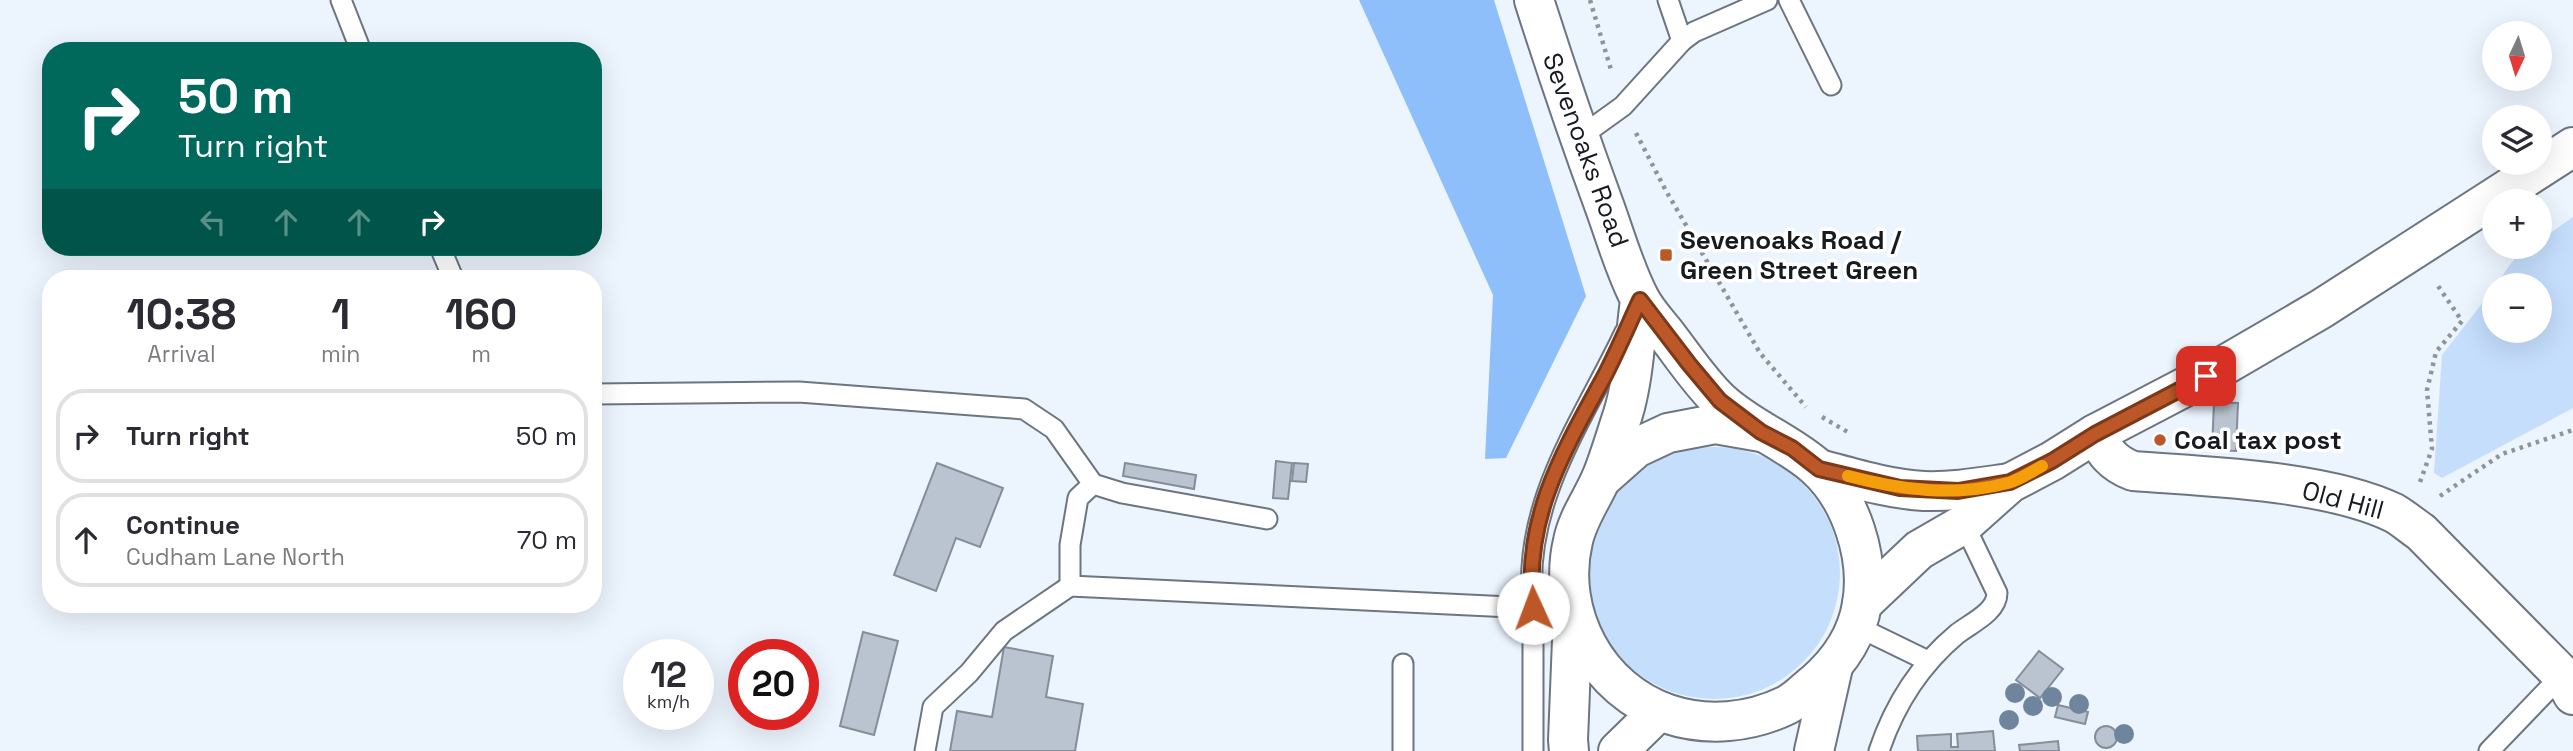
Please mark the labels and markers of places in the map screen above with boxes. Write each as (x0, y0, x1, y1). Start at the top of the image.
place label: Sevenoaks Road / Green Street Green (1680, 223, 1918, 287)
marker: Sevenoaks Road / Green Street Green (1658, 247, 1674, 263)
pin (2176, 346, 2236, 406)
place label: Coal tax post (2174, 423, 2342, 457)
marker: Coal tax post (2152, 432, 2168, 448)

